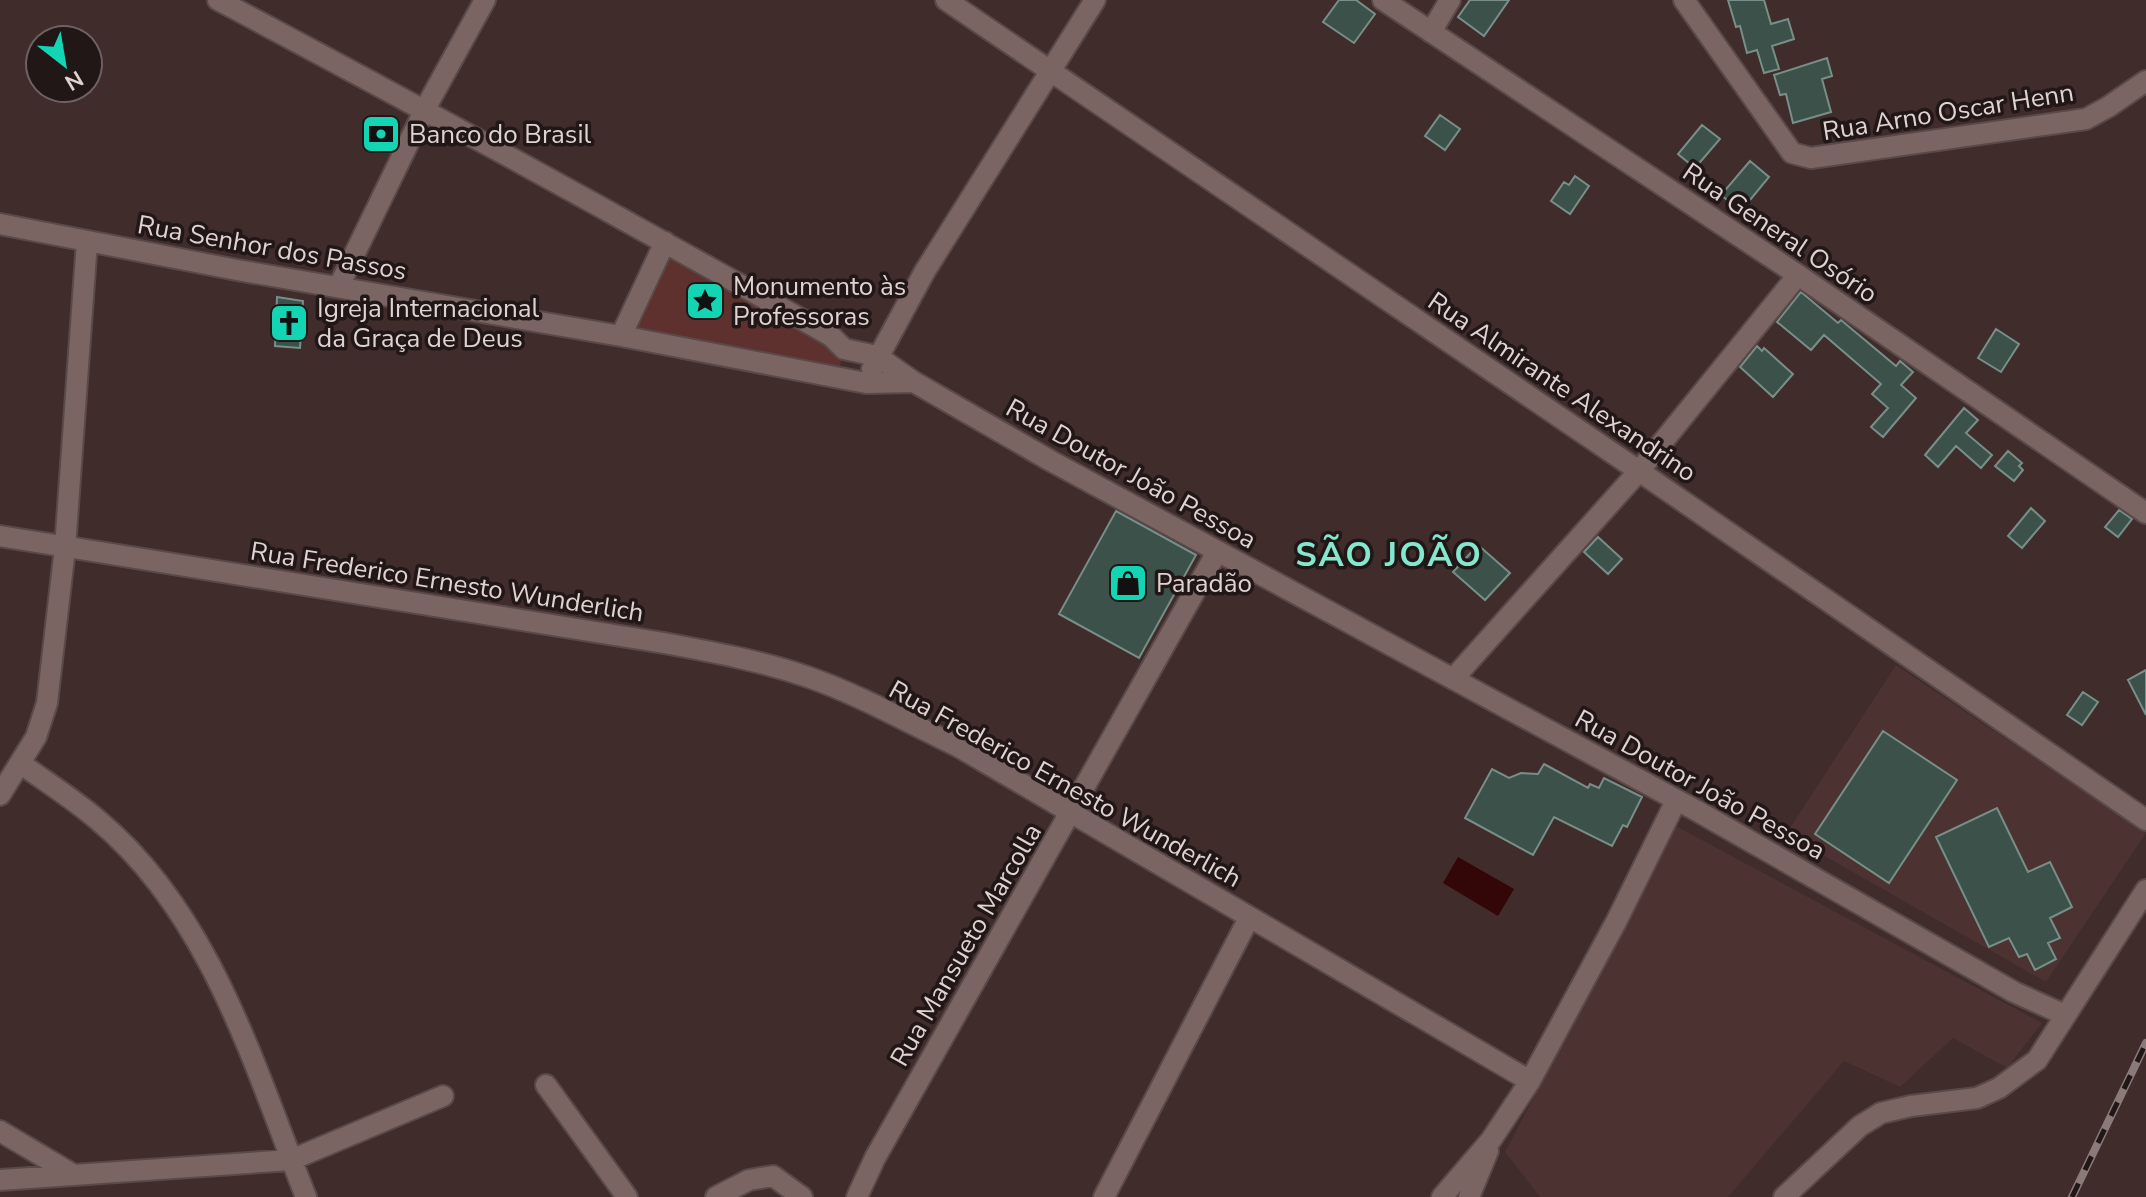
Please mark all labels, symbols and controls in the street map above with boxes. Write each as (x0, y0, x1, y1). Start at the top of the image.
north arrow (24, 24, 104, 104)
text: N (59, 63, 89, 97)
street label: Rua Arno Oscar Henn (1820, 75, 2076, 149)
bank icon: Banco do Brasil (360, 113, 402, 155)
place label: Banco do Brasil (409, 117, 591, 152)
street label: Rua General Osório (1676, 155, 1884, 311)
street label: Rua Senhor dos Passos (135, 207, 409, 289)
place label: Monumento às Professoras (733, 269, 906, 334)
place icon: Monumento às Professoras (684, 280, 726, 322)
street label: Rua Almirante Alexandrino (1421, 284, 1703, 490)
place label: Igreja Internacional da Graça de Deus (317, 291, 540, 356)
church icon: Igreja Internacional da Graça de Deus (268, 302, 310, 344)
street label: Rua Doutor João Pessoa (1000, 391, 1262, 557)
district label: SÃO JOÃO (1295, 532, 1483, 578)
street label: Rua Frederico Ernesto Wunderlich (248, 534, 646, 630)
shop icon: Paradão (1107, 562, 1149, 604)
place label: Paradão (1156, 566, 1252, 601)
street label: Rua Frederico Ernesto Wunderlich (883, 672, 1247, 896)
street label: Rua Doutor João Pessoa (1569, 702, 1831, 868)
street label: Rua Mansueto Marcolla (882, 817, 1050, 1073)

